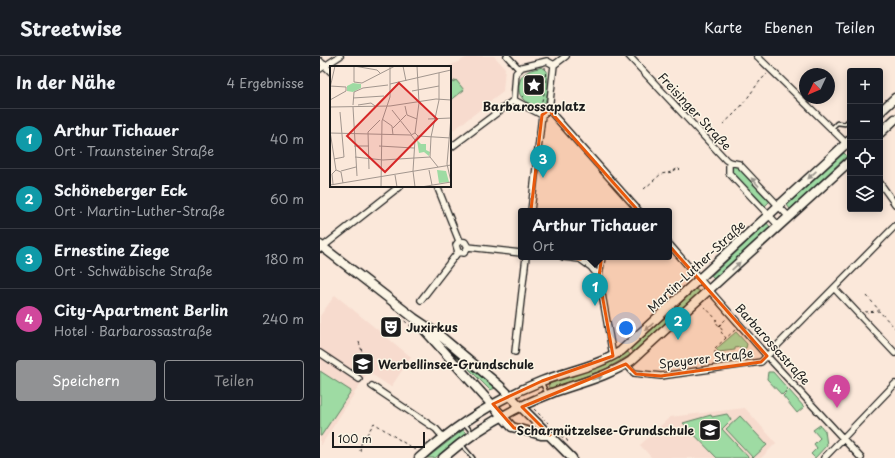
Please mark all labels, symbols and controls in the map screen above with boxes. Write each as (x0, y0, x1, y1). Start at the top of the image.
text: Streetwise (20, 14, 122, 42)
text: Karte (704, 17, 742, 38)
text: Ebenen (764, 17, 813, 38)
text: Teilen (835, 17, 875, 38)
inset map (330, 66, 451, 187)
street label: Freisinger Straße (654, 68, 736, 154)
north arrow (799, 68, 835, 104)
map controls (847, 68, 883, 212)
button: + (847, 68, 883, 104)
text: In der Nähe (16, 69, 115, 95)
place icon: Barbarossaplatz (521, 72, 547, 98)
text: 4 Ergebnisse (227, 73, 304, 92)
place label: Barbarossaplatz (483, 97, 586, 115)
button: − (847, 104, 883, 140)
text: Arthur Tichauer (54, 118, 179, 141)
text: 1 (26, 129, 32, 148)
text: 40 m (270, 129, 304, 148)
button: locate (847, 140, 883, 176)
text: Ort · Traunsteiner Straße (54, 141, 214, 160)
pin: 3 (530, 145, 556, 178)
one-way arrow (807, 170, 816, 179)
one-way arrow (751, 176, 760, 187)
button: layers (847, 176, 883, 212)
text: Schöneberger Eck (54, 178, 188, 201)
text: 2 (24, 189, 34, 208)
text: 60 m (270, 189, 304, 208)
text: Ort · Martin-Luther-Straße (54, 201, 225, 220)
popup (518, 208, 672, 260)
text: Arthur Tichauer (533, 213, 658, 236)
street label: Martin-Luther-Straße (643, 216, 749, 316)
text: Ort (533, 236, 554, 255)
text: Ernestine Ziege (54, 238, 169, 261)
text: 3 (25, 249, 33, 268)
text: 180 m (265, 249, 304, 268)
text: Ort · Schwäbische Straße (54, 261, 212, 280)
one-way arrow (731, 261, 741, 271)
pin: 1 (582, 273, 608, 306)
text: City-Apartment Berlin (54, 298, 229, 321)
street label: Barbarossastraße (731, 299, 815, 389)
pin: 2 (665, 307, 691, 340)
text: 4 (25, 309, 33, 328)
text: 240 m (262, 309, 304, 328)
theatre icon: Juxirkus (378, 314, 404, 340)
place label: Juxirkus (406, 318, 458, 336)
your location (616, 318, 636, 338)
text: Hotel · Barbarossastraße (54, 321, 212, 340)
one-way arrow (643, 322, 654, 331)
street label: Speyerer Straße (658, 343, 754, 373)
school or university icon: Werbellinsee-Grundschule (350, 351, 376, 377)
place label: Werbellinsee-Grundschule (378, 355, 534, 373)
button: Speichern (16, 360, 156, 401)
button: Teilen (164, 360, 304, 401)
one-way arrow (592, 374, 604, 380)
pin: 4 (824, 375, 850, 408)
school or university icon: Scharmützelsee-Grundschule (697, 417, 723, 443)
place label: Scharmützelsee-Grundschule (517, 421, 694, 439)
scale bar (332, 430, 425, 449)
text: 100 m (338, 430, 372, 447)

